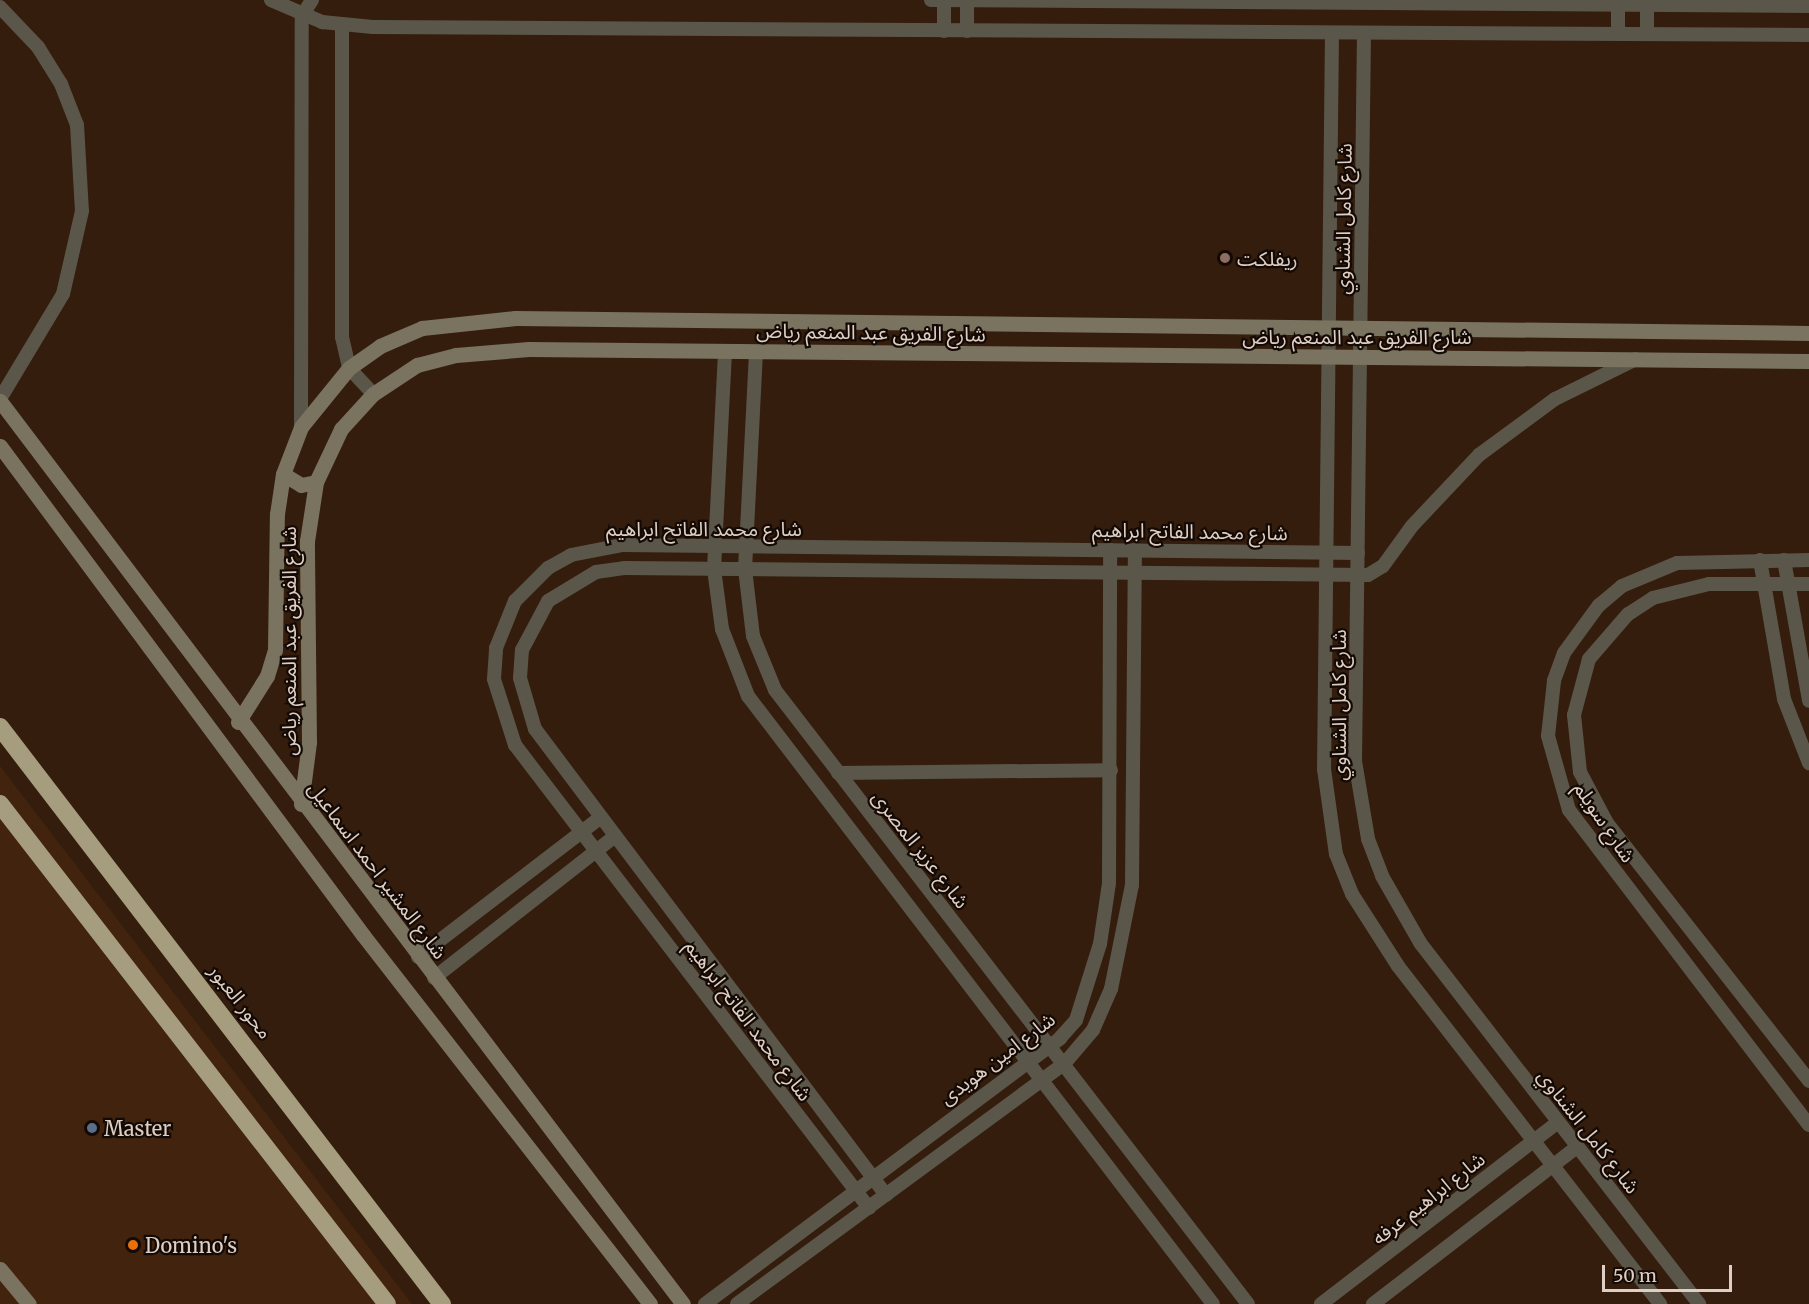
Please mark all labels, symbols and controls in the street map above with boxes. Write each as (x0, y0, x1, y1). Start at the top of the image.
street label: شارع كامل الشناوي (1330, 143, 1356, 295)
place label: ريفلكت (1237, 246, 1298, 270)
marker: ريفلكت (1218, 251, 1232, 265)
street label: شارع الفريق عبد المنعم رياض (756, 318, 986, 346)
street label: شارع الفريق عبد المنعم رياض (1242, 324, 1472, 348)
street label: شارع محمد الفاتح ابراهيم (606, 516, 802, 540)
street label: شارع محمد الفاتح ابراهيم (1092, 517, 1288, 545)
street label: شارع الفريق عبد المنعم رياض (276, 526, 300, 756)
street label: شارع كامل الشناوي (1326, 629, 1350, 781)
street label: شارع المشير احمد اسماعيل (303, 777, 453, 963)
street label: شارع سويلم (1569, 777, 1641, 867)
street label: شارع عزيز المصرى (867, 785, 975, 913)
street label: شارع محمد الفاتح ابراهيم (681, 935, 817, 1105)
street label: محور العبور (204, 959, 278, 1043)
street label: شارع امين هويدى (934, 1007, 1060, 1109)
street label: شارع كامل الشناوي (1533, 1064, 1645, 1198)
place label: Master (104, 1116, 171, 1140)
marker: Master (85, 1121, 99, 1135)
street label: شارع ابراهيم عرفه (1367, 1146, 1489, 1250)
place label: Domino's (145, 1233, 237, 1257)
marker: Domino's (126, 1238, 140, 1252)
scale bar (1605, 1253, 1736, 1291)
text: 50 m (1613, 1264, 1657, 1287)

